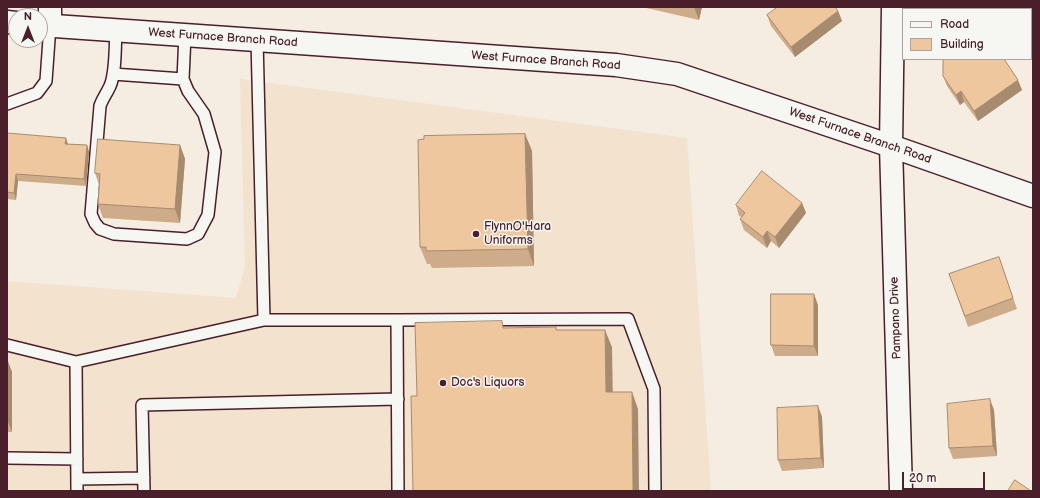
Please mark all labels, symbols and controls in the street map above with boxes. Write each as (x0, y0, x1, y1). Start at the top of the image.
north arrow (8, 8, 48, 48)
legend (902, 8, 1032, 60)
text: N (24, 10, 32, 23)
text: Road (940, 17, 969, 32)
street label: West Furnace Branch Road (148, 26, 298, 50)
text: Building (940, 37, 984, 52)
street label: West Furnace Branch Road (471, 49, 621, 73)
street label: West Furnace Branch Road (787, 105, 933, 167)
place label: FlynnO'Hara Uniforms (484, 220, 551, 248)
marker: FlynnO'Hara Uniforms (471, 229, 481, 239)
street label: Pampano Drive (887, 276, 905, 360)
place label: Doc's Liquors (451, 376, 524, 390)
marker: Doc's Liquors (438, 378, 448, 388)
scale bar (904, 464, 987, 490)
text: 20 m (909, 471, 936, 486)

